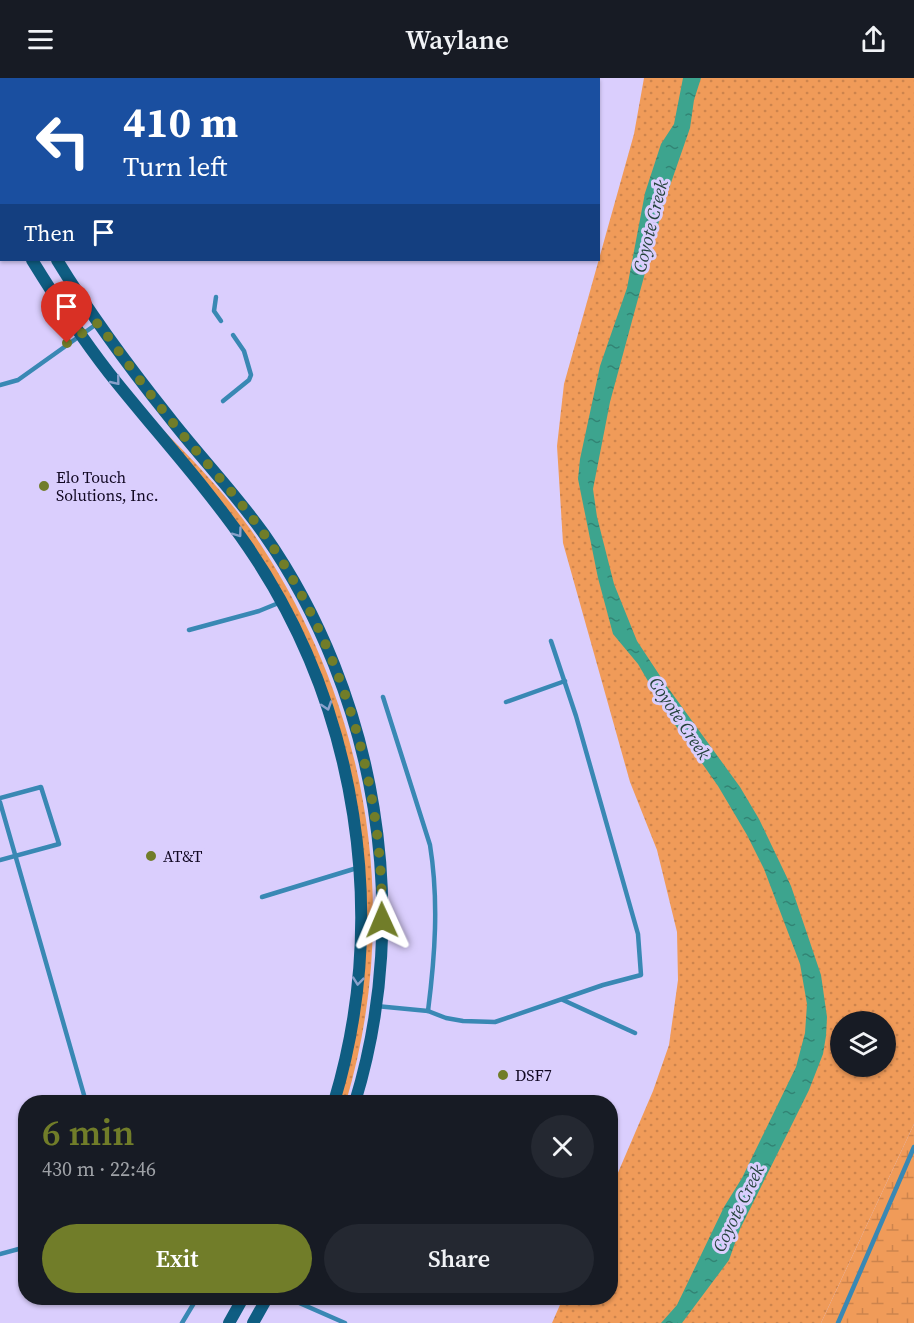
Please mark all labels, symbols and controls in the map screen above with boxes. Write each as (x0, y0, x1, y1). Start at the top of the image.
text: Waylane (405, 21, 509, 58)
icon: menu (24, 23, 57, 56)
icon: share (857, 23, 890, 56)
text: 410 m (123, 93, 238, 151)
icon: left (24, 102, 102, 180)
text: Turn left (123, 148, 227, 185)
water label: Coyote Creek (626, 177, 674, 275)
icon: arrive (87, 216, 120, 249)
text: Then (24, 218, 75, 248)
pin (41, 281, 92, 343)
icon: arrive (50, 290, 83, 323)
one-way arrow (109, 374, 120, 385)
place label: Elo Touch Solutions, Inc. (56, 466, 159, 506)
marker: Elo Touch Solutions, Inc. (37, 479, 51, 493)
one-way arrow (231, 527, 242, 538)
water label: Coyote Creek (643, 672, 717, 765)
one-way arrow (320, 700, 332, 711)
place label: AT&T (163, 845, 203, 867)
marker: AT&T (144, 849, 158, 863)
position arrow (350, 888, 414, 952)
one-way arrow (352, 976, 365, 985)
map controls (830, 1011, 896, 1077)
button: layers (830, 1011, 896, 1077)
place label: DSF7 (515, 1064, 552, 1086)
marker: DSF7 (496, 1068, 510, 1082)
text: 6 min (42, 1108, 134, 1157)
button: close (531, 1115, 594, 1178)
text: 430 m · 22:46 (42, 1155, 156, 1183)
water label: Coyote Creek (706, 1160, 770, 1256)
button: Exit (42, 1224, 312, 1293)
button: Share (324, 1224, 594, 1293)

